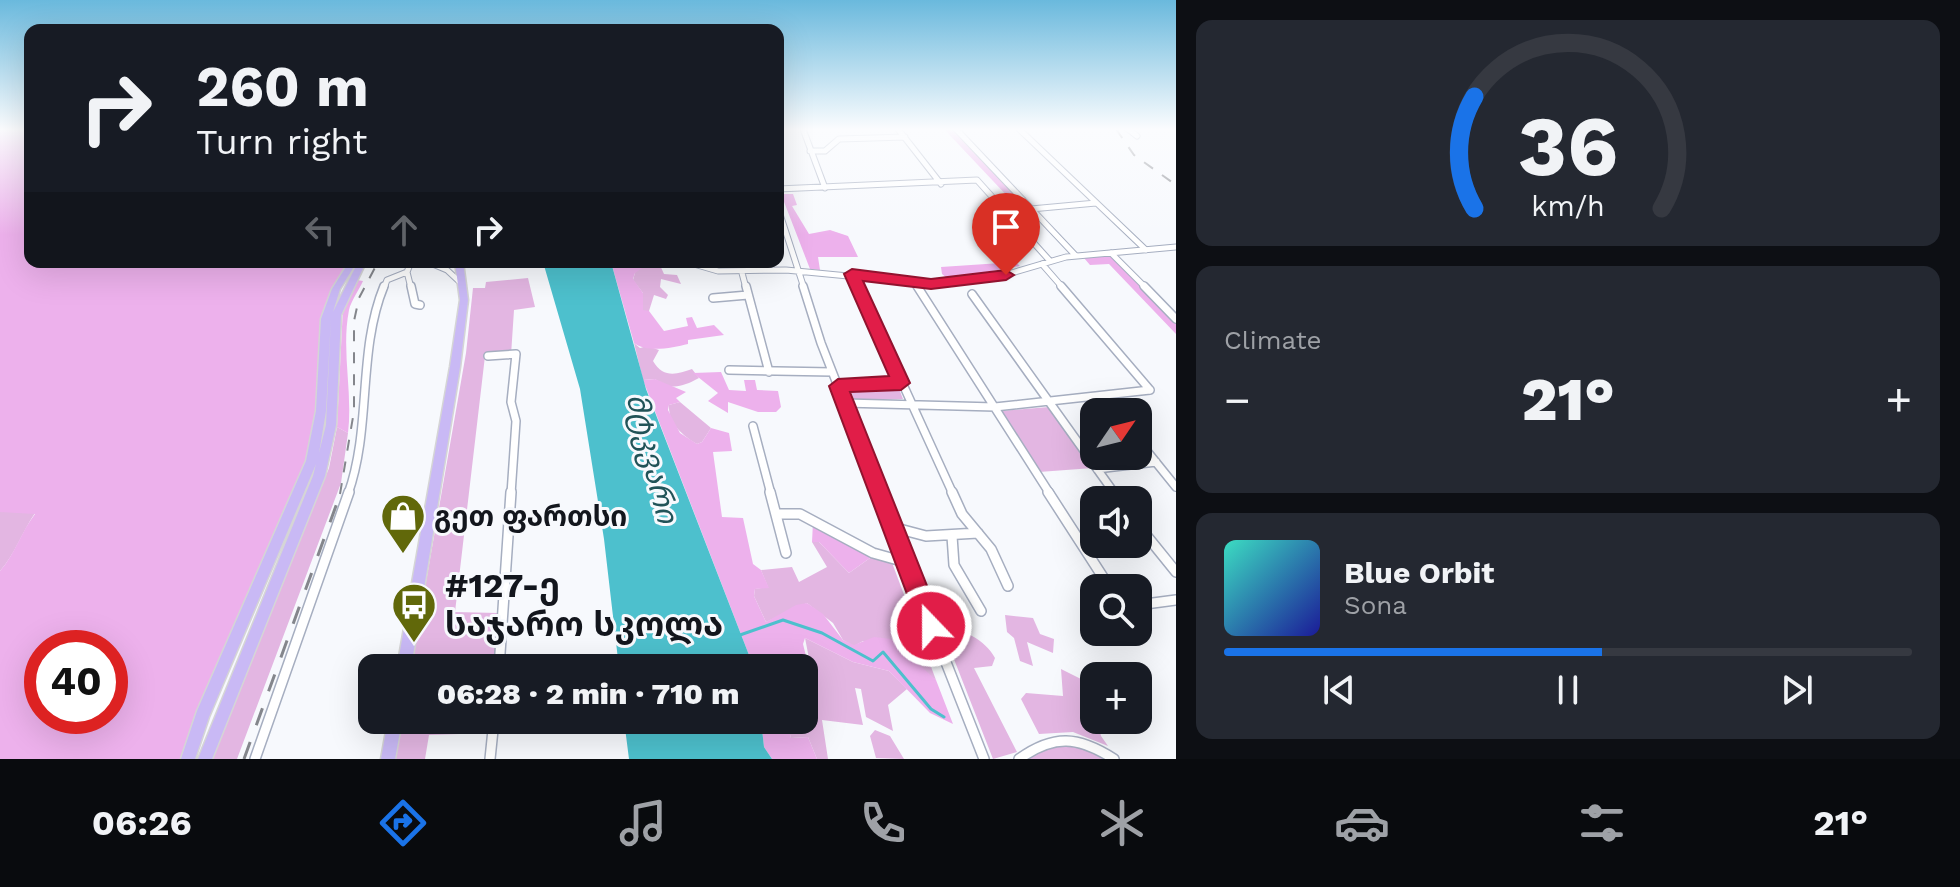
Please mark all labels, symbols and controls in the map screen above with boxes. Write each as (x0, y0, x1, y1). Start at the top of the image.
text: 260 m (196, 54, 369, 120)
icon: right (64, 56, 168, 160)
text: 36 (1518, 98, 1618, 195)
text: Turn right (196, 121, 367, 163)
text: km/h (1531, 189, 1605, 223)
pin (972, 193, 1040, 275)
icon: arrive (984, 205, 1028, 249)
icon: left (298, 208, 342, 252)
icon: ahead (382, 208, 426, 252)
icon: right (466, 208, 510, 252)
text: Climate (1224, 325, 1322, 355)
text: 21° (1521, 364, 1615, 435)
text: − (1224, 374, 1251, 426)
text: + (1885, 374, 1912, 426)
water label: მტკვარი (619, 389, 686, 528)
north arrow (1080, 398, 1152, 470)
map controls (1080, 398, 1152, 734)
button: sound (1080, 486, 1152, 558)
shop icon: გეთ ფართსი (379, 492, 427, 555)
place label: გეთ ფართსი (434, 500, 627, 533)
text: Blue Orbit (1344, 555, 1494, 590)
place label: #127-ე საჯარო სკოლა (445, 565, 723, 645)
button: search (1080, 574, 1152, 646)
bus stop icon: #127-ე საჯარო სკოლა (390, 581, 438, 644)
position arrow (889, 584, 973, 668)
text: Sona (1344, 590, 1407, 620)
speed limit sign: 40 (24, 630, 128, 734)
button: + (1080, 662, 1152, 734)
icon: previous (1317, 668, 1361, 712)
icon: pause (1546, 668, 1590, 712)
icon: next (1775, 668, 1819, 712)
text: 06:28 · 2 min · 710 m (437, 676, 739, 711)
icon: directions (375, 795, 431, 851)
icon: music (615, 795, 671, 851)
icon: phone (855, 795, 911, 851)
icon: climate (1094, 795, 1150, 851)
icon: car (1334, 795, 1390, 851)
icon: filters (1574, 795, 1630, 851)
text: 06:26 (92, 802, 192, 844)
text: 21° (1813, 802, 1868, 844)

